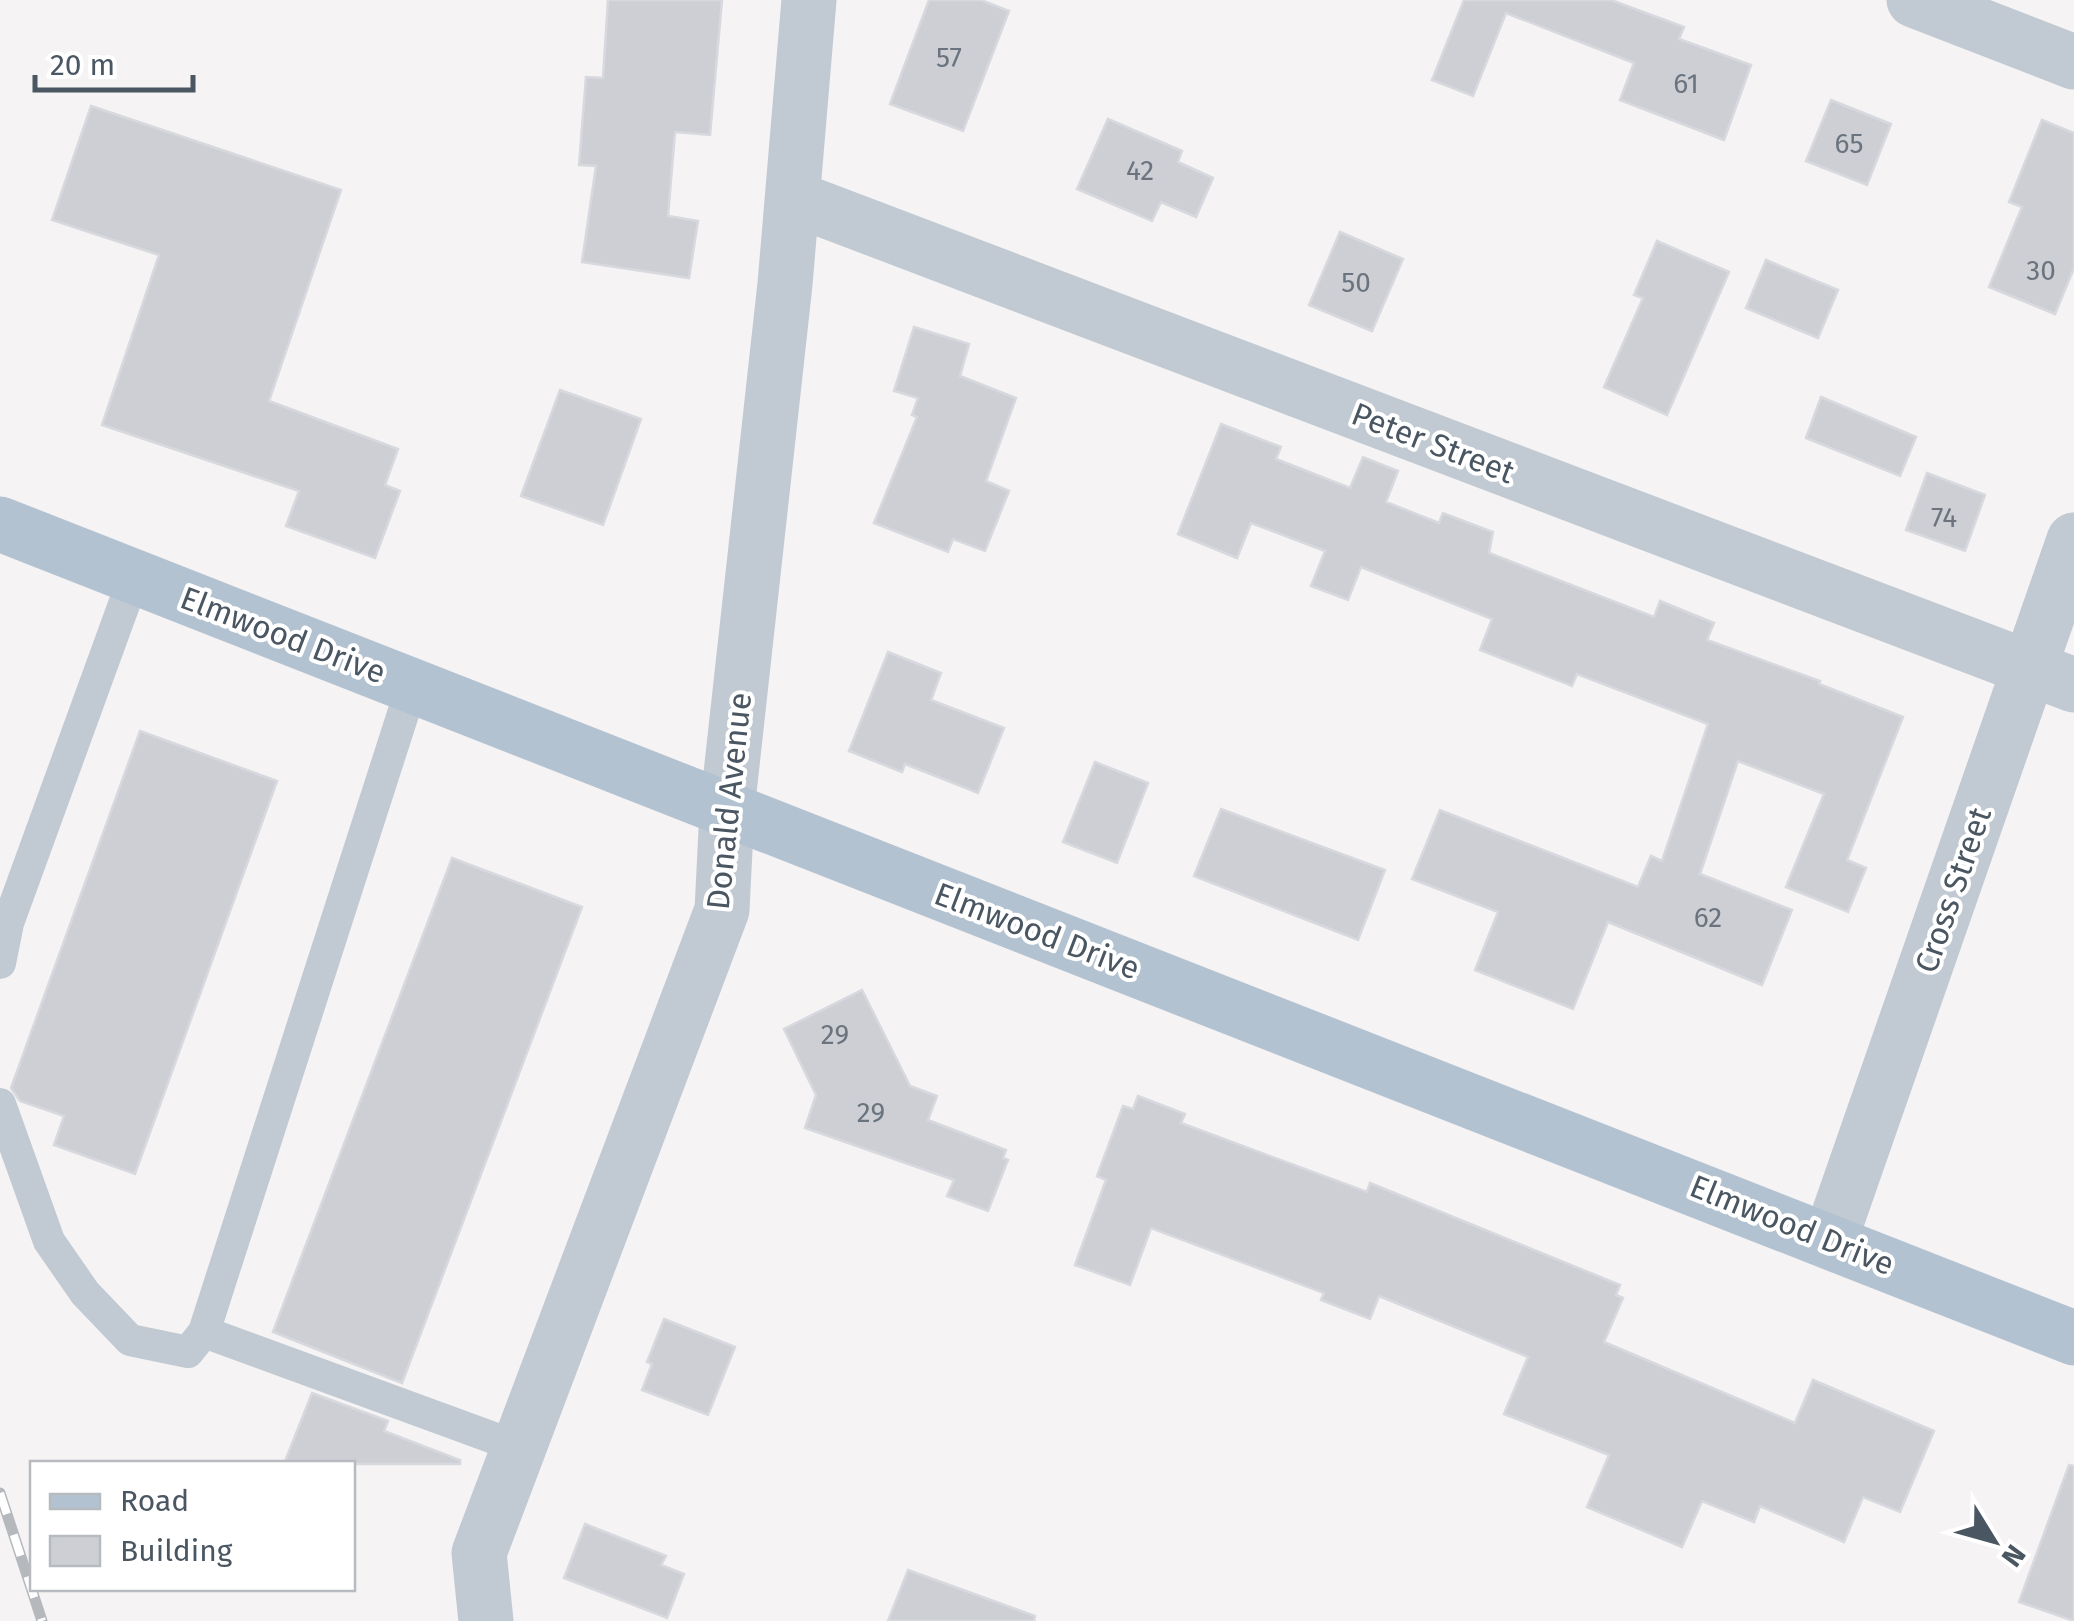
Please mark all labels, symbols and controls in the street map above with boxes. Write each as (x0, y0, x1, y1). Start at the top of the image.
scale bar (35, 30, 192, 92)
house number: 57 (936, 41, 962, 74)
text: 20 m (50, 47, 115, 83)
house number: 61 (1673, 67, 1699, 100)
house number: 65 (1835, 127, 1863, 160)
house number: 42 (1126, 154, 1154, 187)
house number: 30 (2026, 254, 2056, 287)
house number: 50 (1341, 266, 1371, 299)
street label: Peter Street (1346, 395, 1520, 492)
house number: 74 (1931, 501, 1957, 534)
street label: Elmwood Drive (175, 578, 391, 692)
street label: Donald Avenue (699, 691, 759, 911)
street label: Cross Street (1907, 802, 1999, 978)
street label: Elmwood Drive (929, 874, 1145, 988)
house number: 62 (1694, 901, 1722, 934)
house number: 29 (821, 1018, 849, 1051)
house number: 29 (857, 1096, 885, 1129)
street label: Elmwood Drive (1684, 1167, 1900, 1283)
legend (30, 1461, 355, 1591)
text: Road (120, 1483, 189, 1519)
north arrow (1944, 1491, 2044, 1591)
text: Building (120, 1533, 233, 1569)
text: N (1995, 1538, 2032, 1573)

